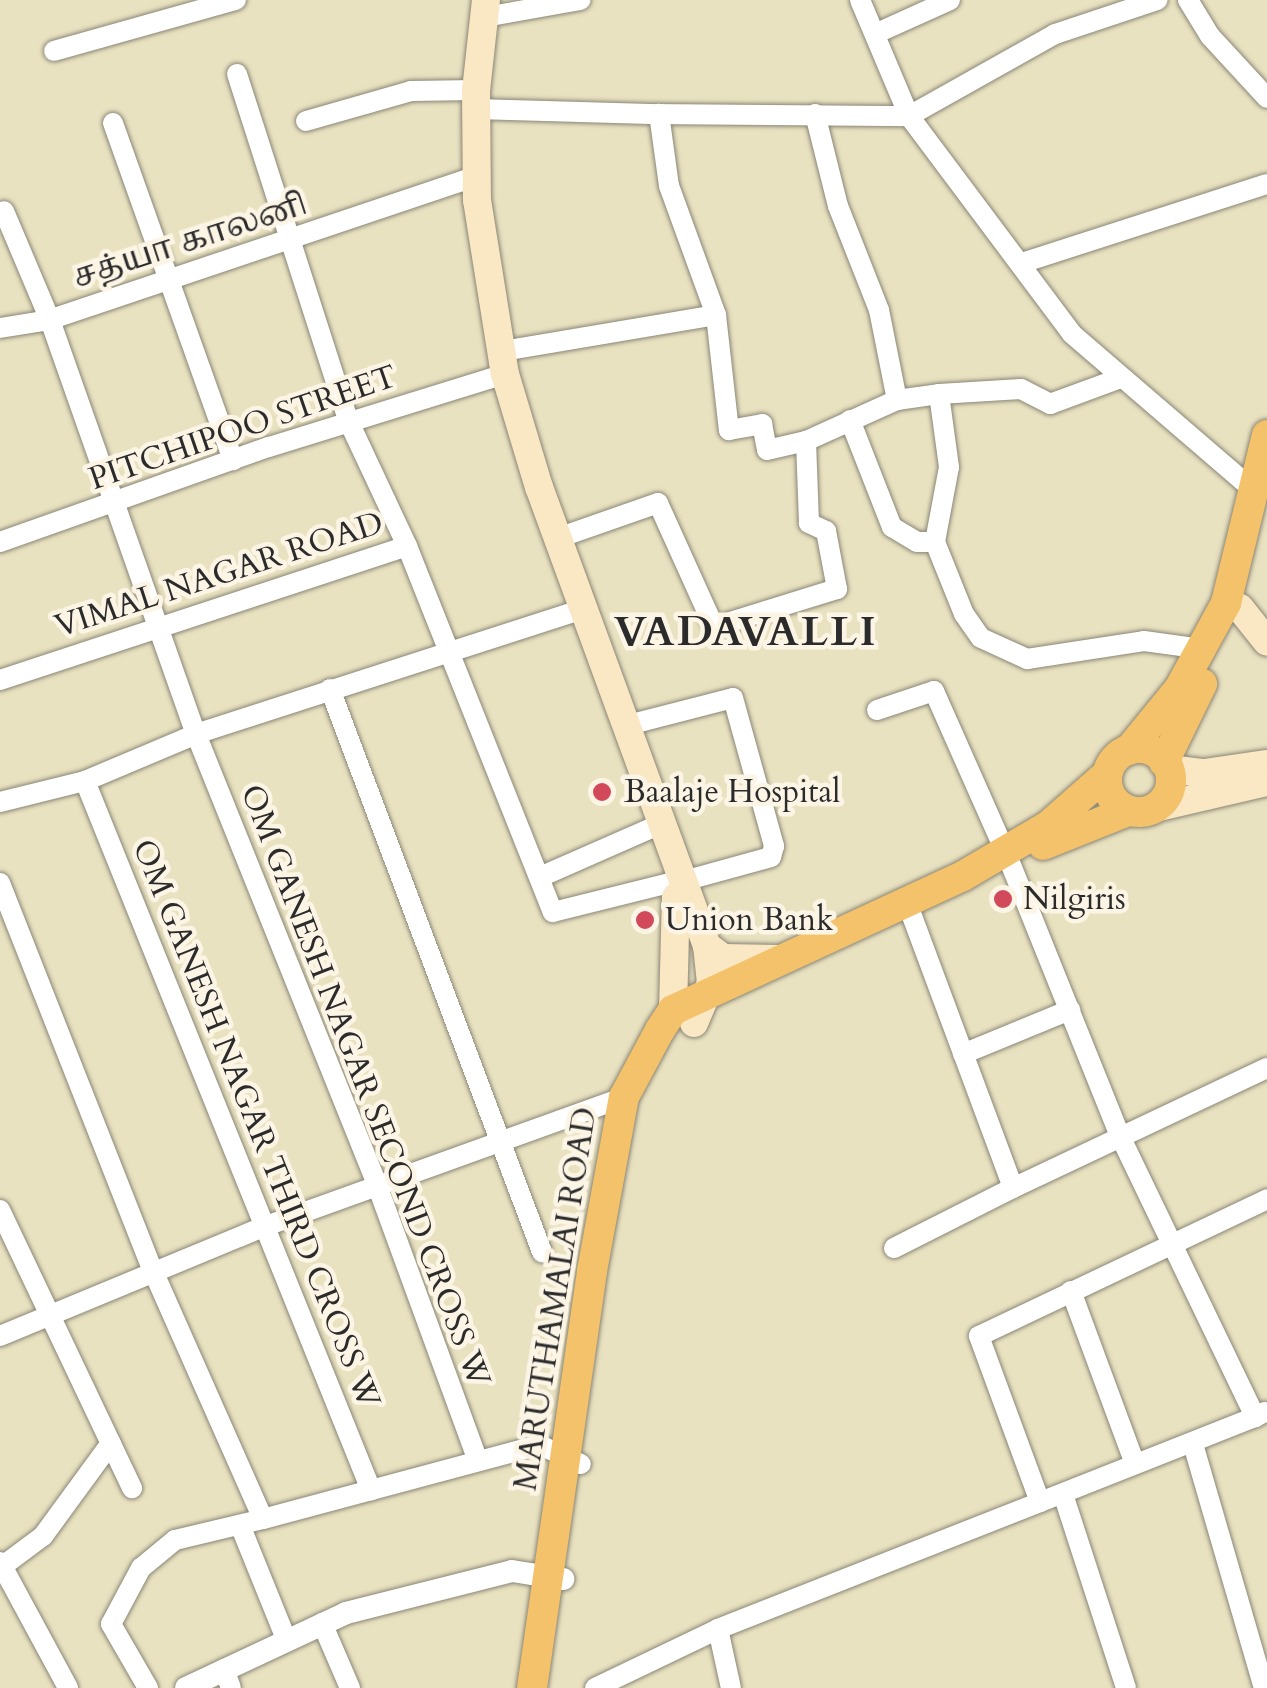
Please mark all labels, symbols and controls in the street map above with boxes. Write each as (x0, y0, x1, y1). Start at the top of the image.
street label: சத்யா காலனி (68, 185, 312, 297)
street label: PITCHIPOO STREET (84, 357, 402, 499)
street label: VIMAL NAGAR ROAD (50, 504, 388, 646)
district label: VADAVALLI (614, 607, 878, 657)
place label: Baalaje Hospital (624, 773, 840, 811)
street label: OM GANESH NAGAR SECOND CROSS W (232, 779, 498, 1393)
marker: Baalaje Hospital (589, 779, 615, 805)
street label: OM GANESH NAGAR THIRD CROSS W (124, 834, 388, 1414)
place label: Nilgiris (1023, 880, 1126, 918)
marker: Nilgiris (992, 888, 1014, 910)
place label: Union Bank (665, 901, 833, 939)
marker: Union Bank (634, 909, 656, 931)
street label: MARUTHAMALAI ROAD (507, 1105, 605, 1493)

